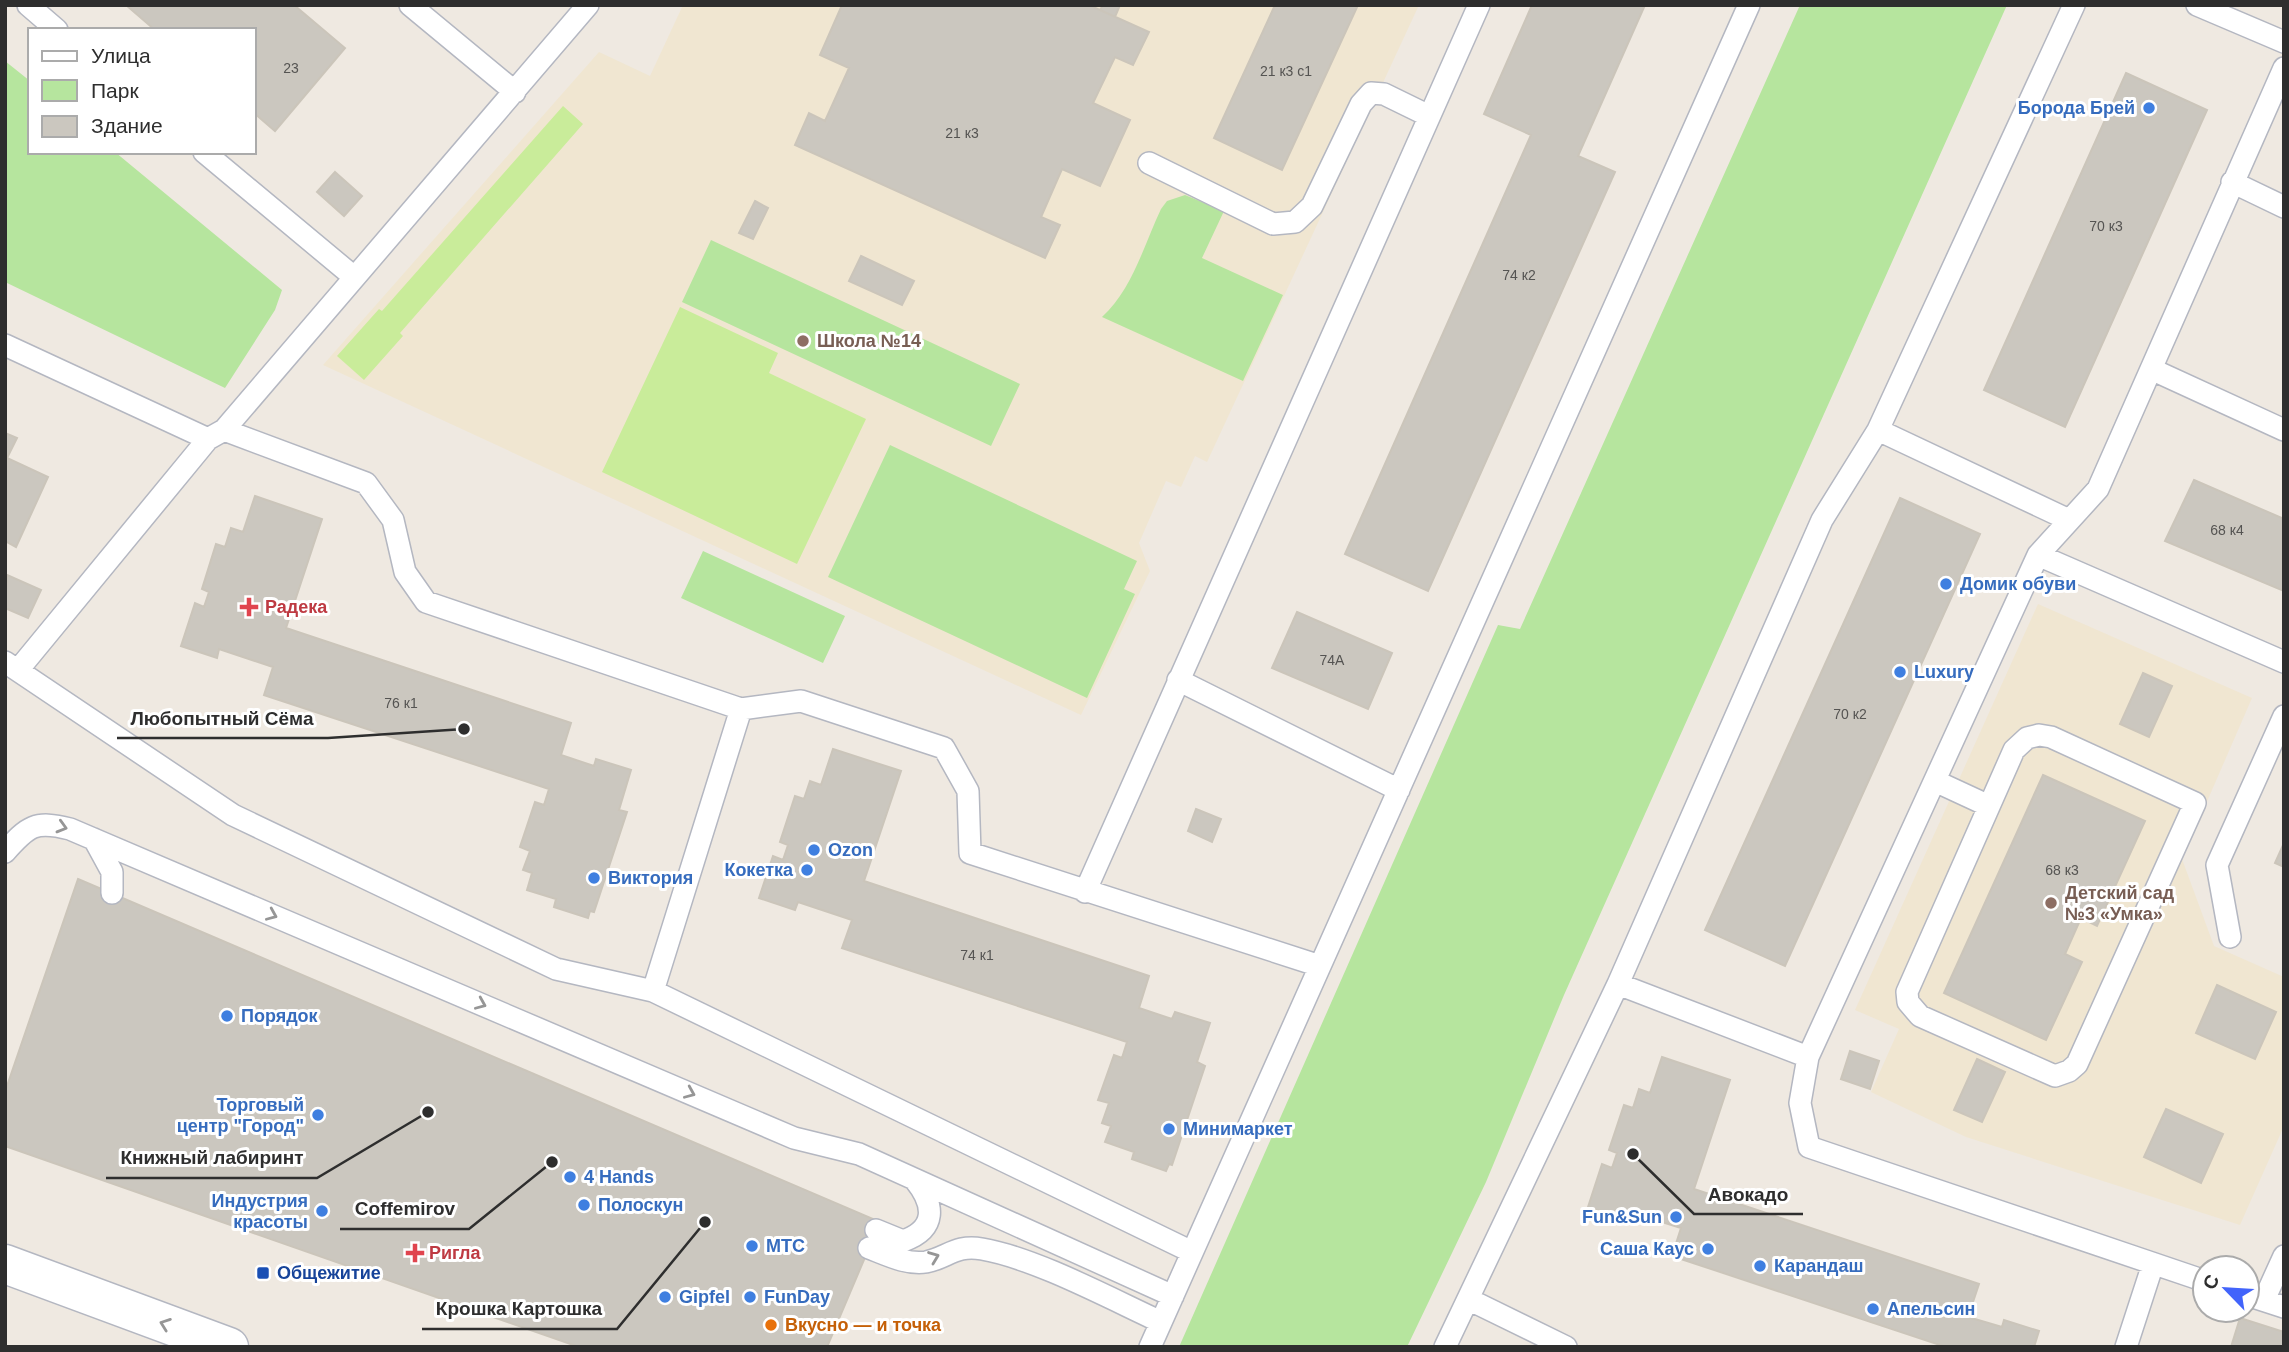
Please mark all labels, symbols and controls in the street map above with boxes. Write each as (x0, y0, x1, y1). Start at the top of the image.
legend (28, 28, 256, 154)
text: Улица (91, 44, 151, 67)
house number: 23 (283, 60, 299, 76)
house number: 21 к3 с1 (1260, 63, 1312, 79)
text: Парк (91, 79, 139, 102)
place label: Борода Брей (2018, 98, 2135, 118)
marker: Борода Брей (2141, 100, 2157, 116)
text: Здание (91, 114, 163, 137)
house number: 21 к3 (945, 125, 979, 141)
house number: 70 к3 (2089, 218, 2123, 234)
house number: 74 к2 (1502, 267, 1536, 283)
place label: Школа №14 (817, 331, 921, 351)
marker: Школа №14 (795, 333, 811, 349)
house number: 68 к4 (2210, 522, 2244, 538)
place label: Домик обуви (1960, 574, 2076, 594)
marker: Домик обуви (1938, 576, 1954, 592)
marker: Радека (239, 597, 259, 617)
place label: Радека (265, 597, 328, 617)
house number: 74А (1320, 652, 1345, 668)
place label: Luxury (1914, 662, 1974, 682)
marker: Luxury (1892, 664, 1908, 680)
house number: 76 к1 (384, 695, 418, 711)
callout: Любопытный Сёма (117, 698, 328, 738)
house number: 70 к2 (1833, 706, 1867, 722)
text: Любопытный Сёма (131, 708, 314, 729)
one-way arrow (56, 819, 68, 833)
place label: Ozon (828, 840, 873, 860)
marker: Ozon (806, 842, 822, 858)
place label: Кокетка (724, 860, 794, 880)
marker: Кокетка (799, 862, 815, 878)
house number: 68 к3 (2045, 862, 2079, 878)
place label: Виктория (608, 868, 693, 888)
marker: Виктория (586, 870, 602, 886)
place label: Детский сад №3 «Умка» (2065, 883, 2175, 924)
marker: Детский сад №3 «Умка» (2043, 895, 2059, 911)
one-way arrow (264, 907, 277, 921)
house number: 74 к1 (960, 947, 994, 963)
one-way arrow (474, 996, 486, 1010)
place label: Порядок (241, 1006, 319, 1026)
marker: Порядок (219, 1008, 235, 1024)
one-way arrow (683, 1085, 695, 1099)
place label: Торговый центр "Город" (177, 1095, 304, 1136)
marker: Торговый центр "Город" (310, 1107, 326, 1123)
place label: Минимаркет (1183, 1119, 1293, 1139)
marker: Минимаркет (1161, 1121, 1177, 1137)
callout: Книжный лабиринт (106, 1138, 317, 1178)
text: Книжный лабиринт (120, 1147, 304, 1168)
place label: 4 Hands (584, 1167, 654, 1187)
marker: 4 Hands (562, 1169, 578, 1185)
callout: Авокадо (1694, 1174, 1803, 1214)
text: Авокадо (1708, 1184, 1788, 1205)
callout: Coffemirov (340, 1189, 469, 1229)
place label: Индустрия красоты (212, 1191, 308, 1232)
place label: Полоскун (598, 1195, 683, 1215)
marker: Полоскун (576, 1197, 592, 1213)
text: Coffemirov (355, 1198, 456, 1219)
marker: Индустрия красоты (314, 1203, 330, 1219)
place label: Fun&Sun (1582, 1207, 1662, 1227)
marker: Fun&Sun (1668, 1209, 1684, 1225)
place label: МТС (766, 1236, 805, 1256)
marker: МТС (744, 1238, 760, 1254)
place label: Саша Каус (1600, 1239, 1694, 1259)
marker: Саша Каус (1700, 1241, 1716, 1257)
place label: Ригла (429, 1243, 482, 1263)
marker: Ригла (407, 1245, 423, 1261)
one-way arrow (927, 1251, 940, 1265)
north arrow (2191, 1254, 2261, 1324)
place label: Карандаш (1774, 1256, 1864, 1276)
marker: Карандаш (1752, 1258, 1768, 1274)
place label: Общежитие (277, 1263, 381, 1283)
marker: Общежитие (255, 1265, 271, 1281)
text: С (2199, 1271, 2224, 1293)
place label: Gipfel (679, 1287, 730, 1307)
place label: FunDay (764, 1287, 830, 1307)
callout: Крошка Картошка (422, 1289, 617, 1329)
marker: Gipfel (657, 1289, 673, 1305)
marker: FunDay (742, 1289, 758, 1305)
text: Крошка Картошка (436, 1298, 603, 1319)
place label: Апельсин (1887, 1299, 1975, 1319)
marker: Апельсин (1865, 1301, 1881, 1317)
place label: Вкусно — и точка (785, 1315, 942, 1335)
marker: Вкусно — и точка (763, 1317, 779, 1333)
one-way arrow (159, 1318, 171, 1332)

